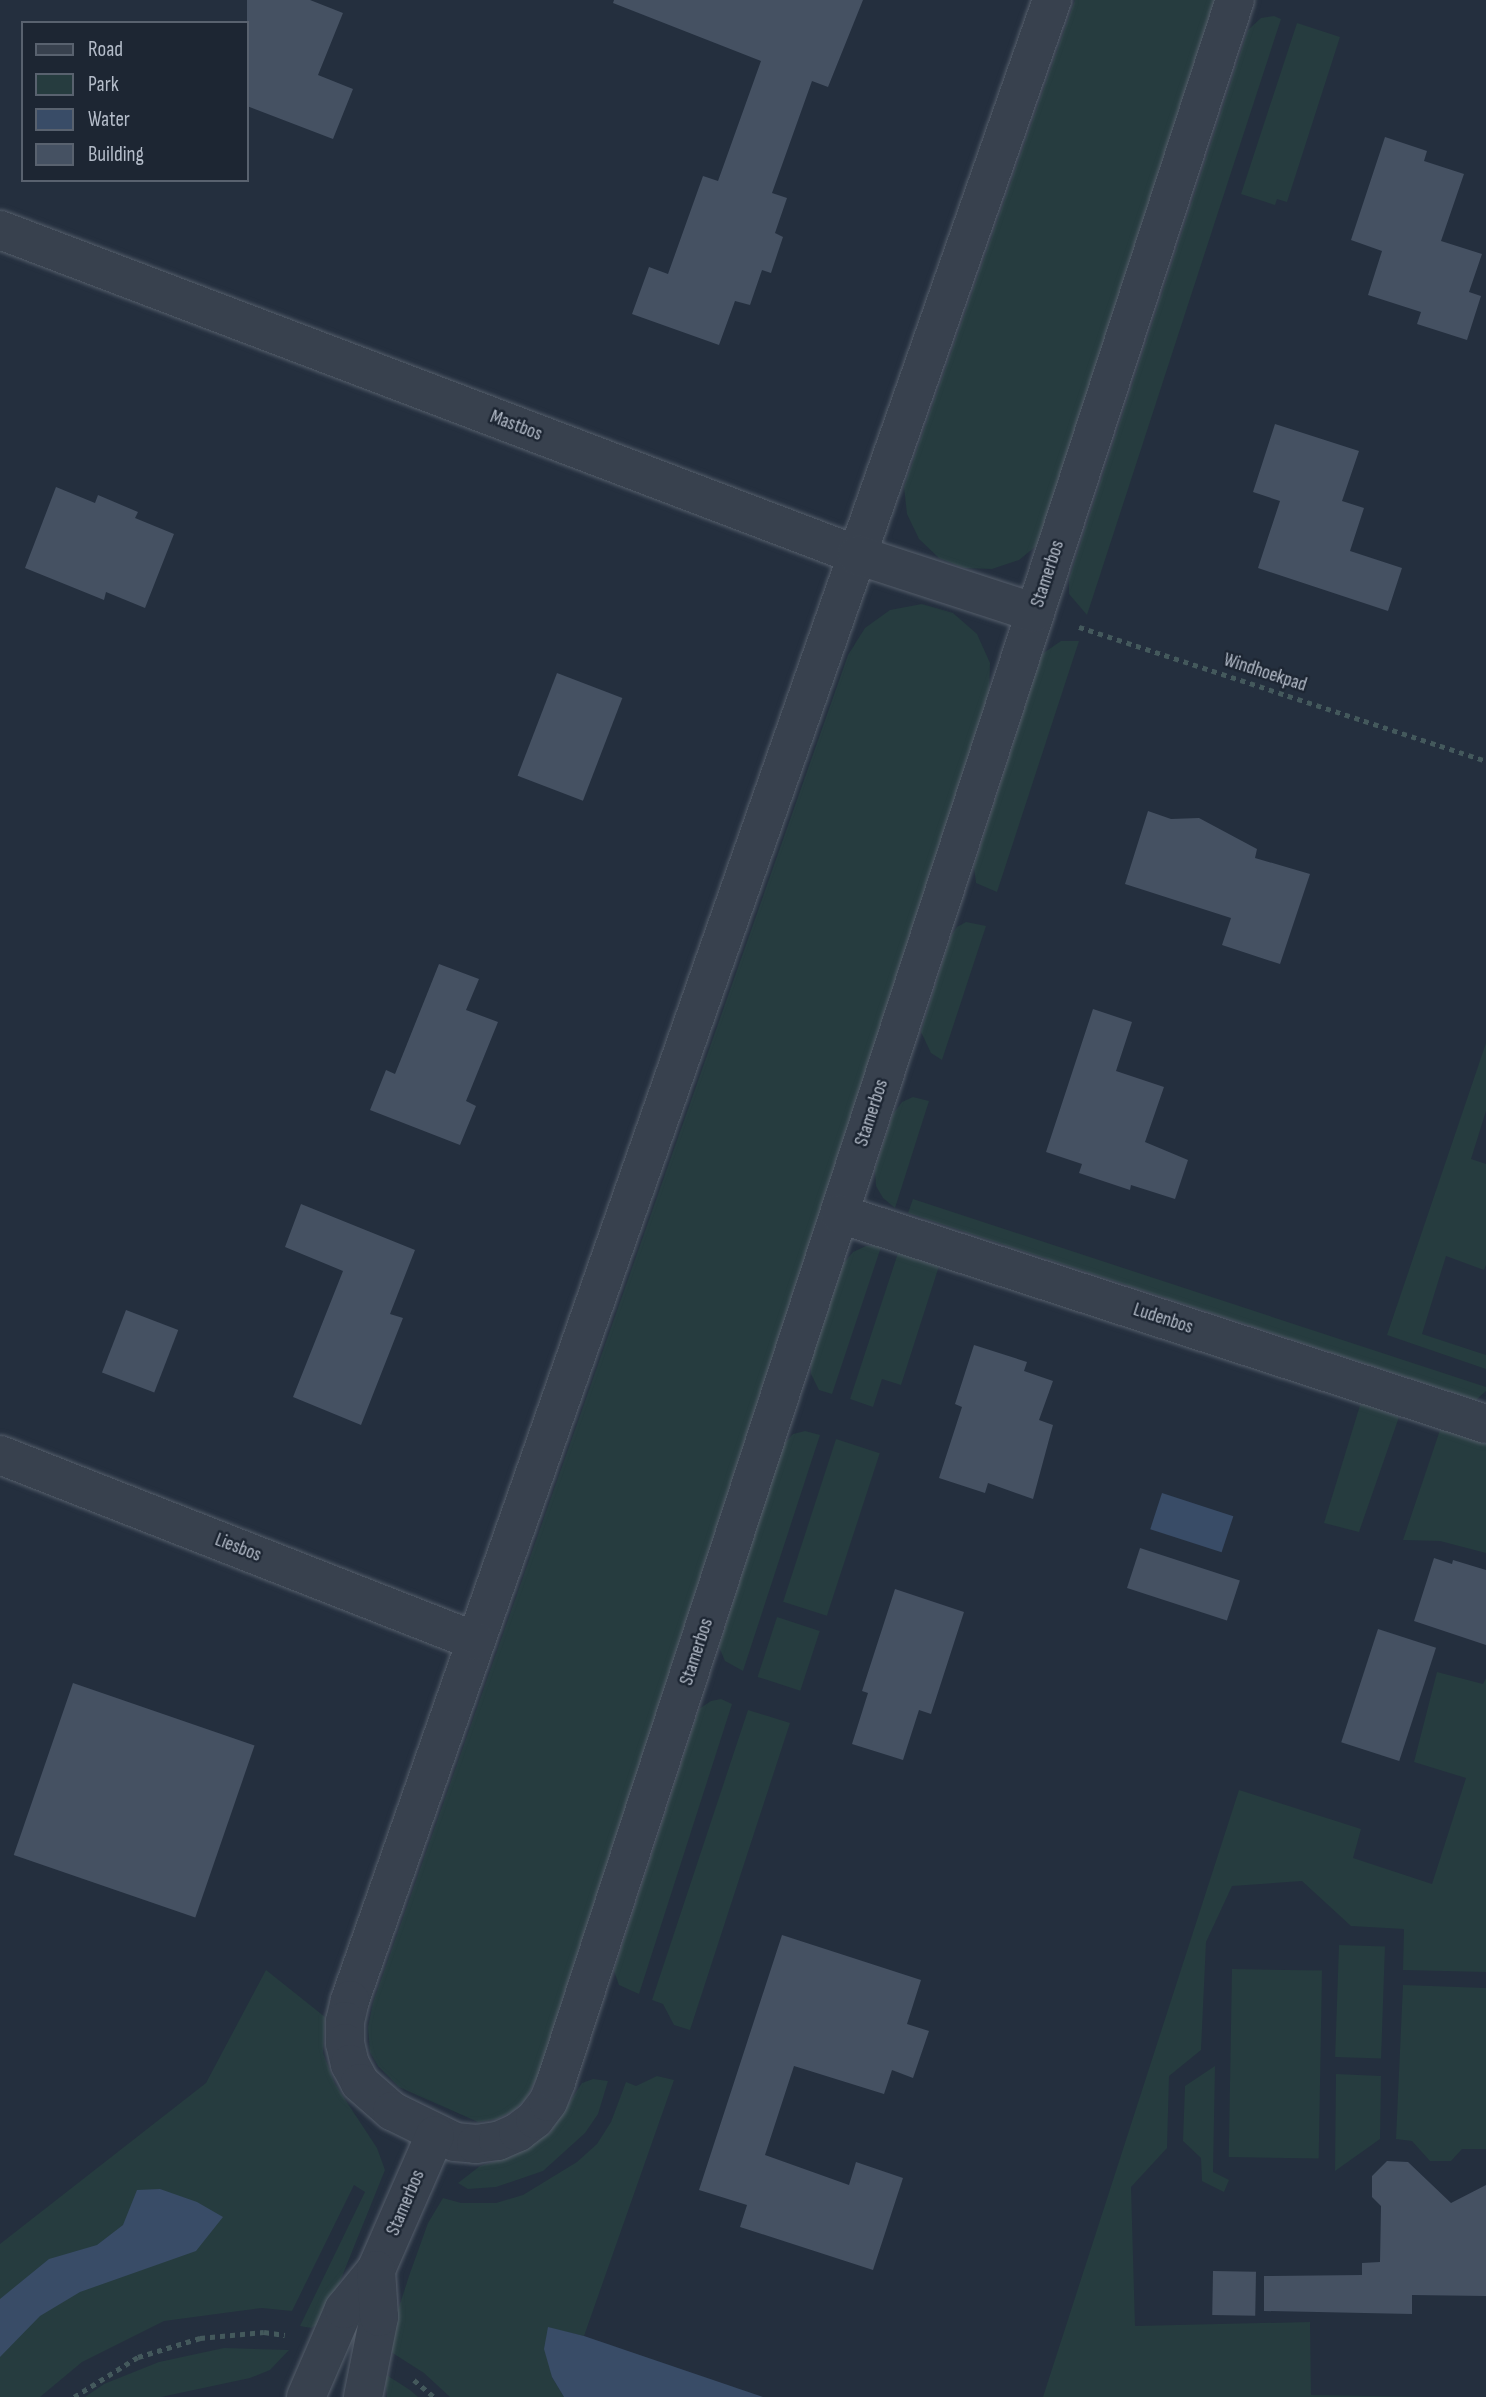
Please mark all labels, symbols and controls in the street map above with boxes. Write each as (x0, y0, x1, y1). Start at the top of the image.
legend (21, 21, 248, 182)
text: Road (88, 37, 123, 62)
text: Park (88, 72, 119, 97)
text: Water (88, 107, 130, 132)
text: Building (88, 142, 144, 167)
street label: Mastbos (487, 406, 545, 446)
street label: Stamerbos (1026, 538, 1070, 610)
street label: Windhoekpad (1221, 649, 1309, 697)
street label: Stamerbos (850, 1077, 894, 1149)
street label: Ludenbos (1130, 1299, 1196, 1339)
street label: Liesbos (212, 1529, 264, 1567)
street label: Stamerbos (675, 1616, 719, 1688)
street label: Stamerbos (382, 2167, 430, 2239)

